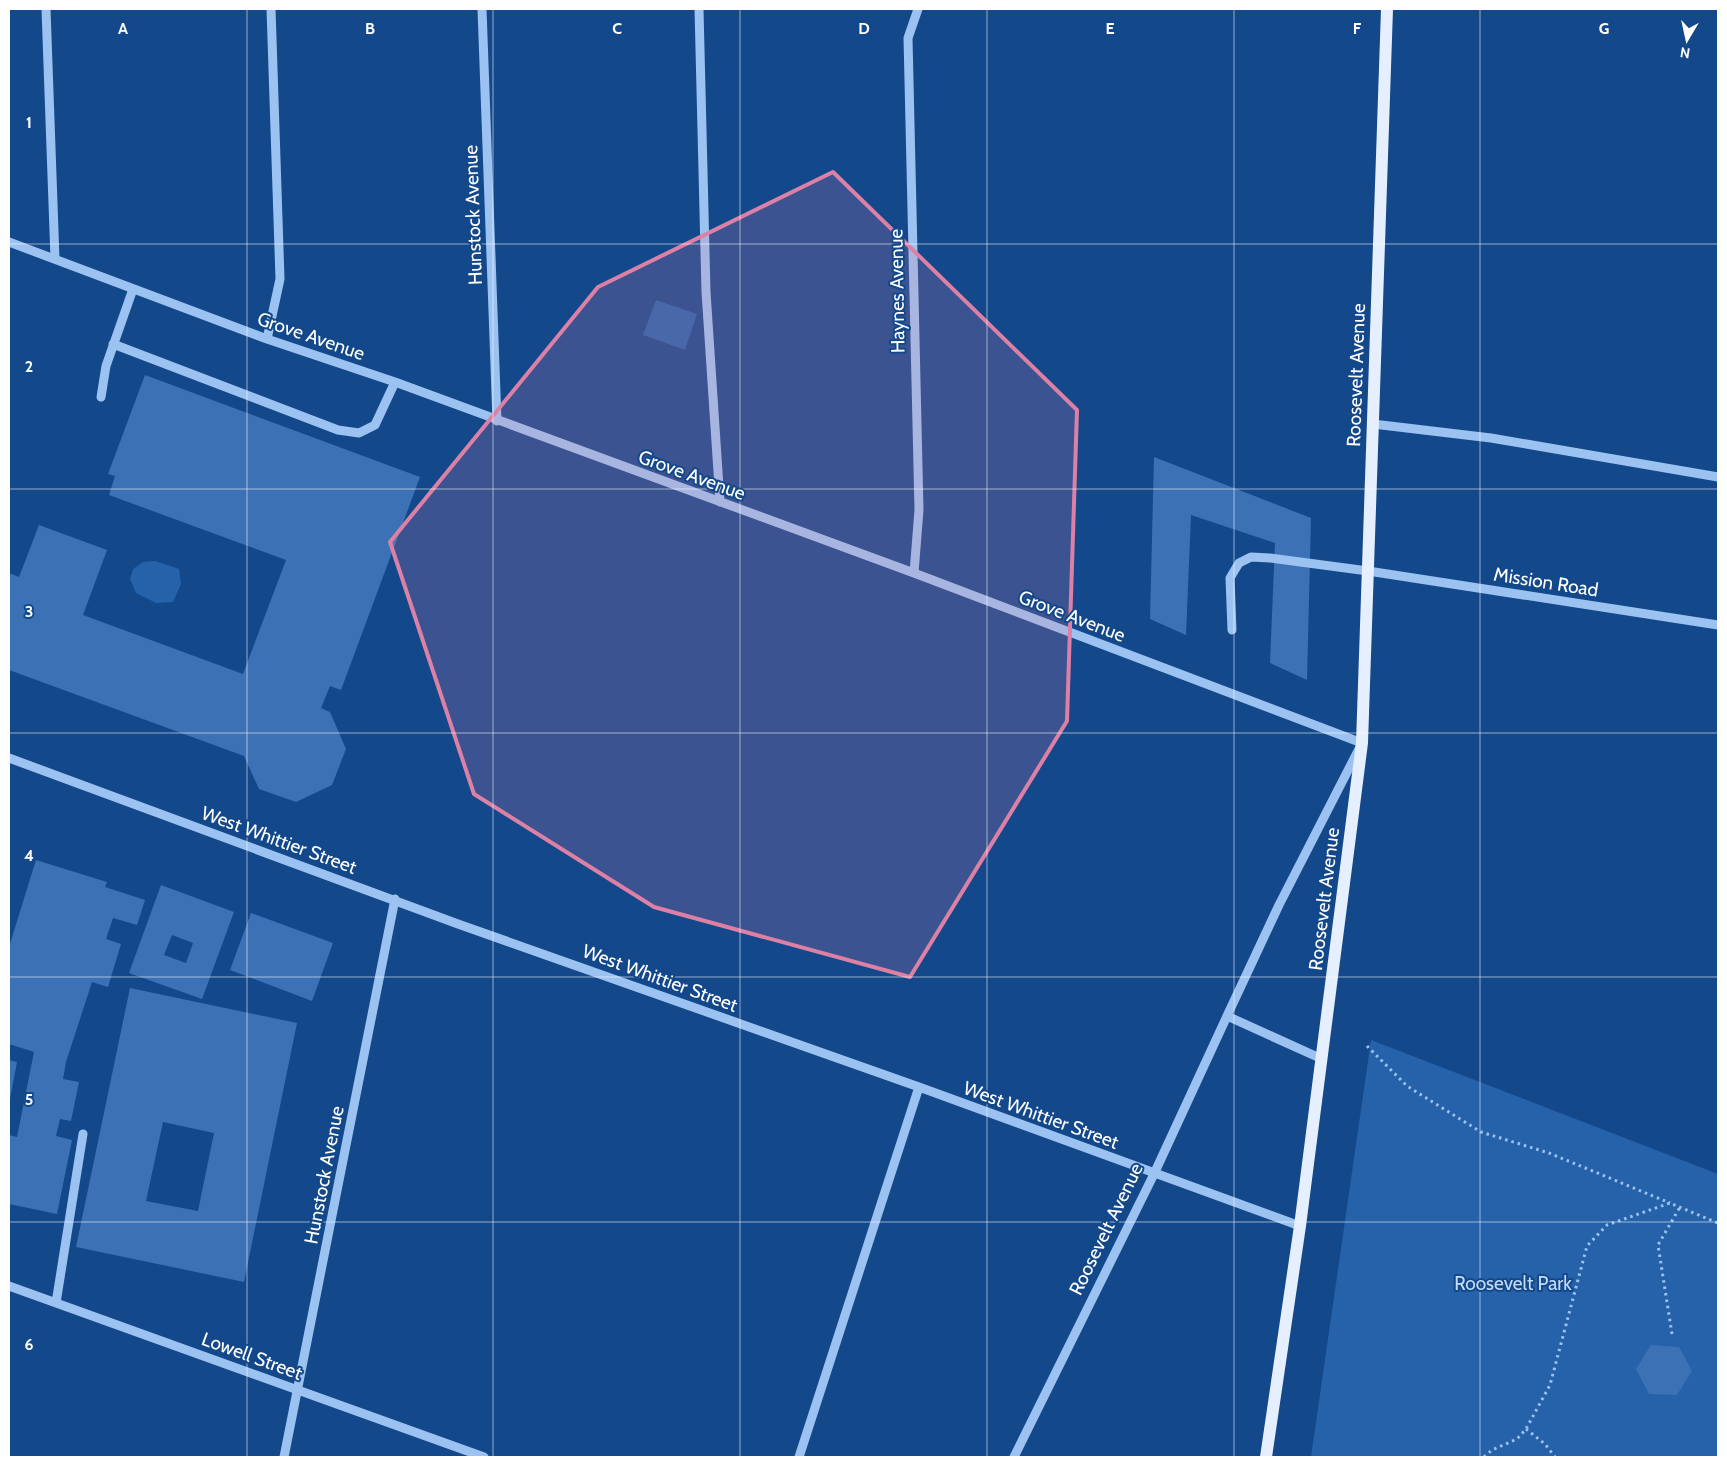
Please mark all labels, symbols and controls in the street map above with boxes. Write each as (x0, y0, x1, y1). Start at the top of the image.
north arrow (1662, 15, 1712, 65)
text: A (118, 19, 128, 38)
text: B (365, 19, 375, 38)
text: C (612, 19, 622, 38)
text: D (858, 19, 870, 38)
text: E (1105, 19, 1115, 38)
text: F (1353, 19, 1362, 38)
text: G (1599, 19, 1609, 38)
text: N (1679, 43, 1691, 63)
text: 1 (26, 113, 32, 132)
street label: Hunstock Avenue (459, 144, 487, 285)
street label: Haynes Avenue (884, 228, 910, 353)
street label: Roosevelt Avenue (1342, 303, 1370, 447)
street label: Grove Avenue (254, 307, 368, 365)
text: 2 (25, 357, 33, 376)
street label: Grove Avenue (635, 445, 749, 505)
street label: Mission Road (1492, 562, 1600, 602)
street label: Grove Avenue (1016, 585, 1129, 647)
text: 3 (25, 602, 33, 621)
street label: West Whittier Street (198, 801, 360, 879)
street label: Roosevelt Avenue (1304, 826, 1344, 972)
text: 4 (24, 846, 34, 865)
street label: West Whittier Street (579, 939, 741, 1017)
street label: West Whittier Street (960, 1076, 1122, 1154)
text: 5 (25, 1090, 33, 1109)
street label: Hunstock Avenue (299, 1104, 349, 1246)
street label: Roosevelt Avenue (1064, 1159, 1148, 1299)
park label: Roosevelt Park (1454, 1272, 1572, 1295)
street label: Lowell Street (199, 1327, 306, 1385)
text: 6 (25, 1335, 34, 1354)

